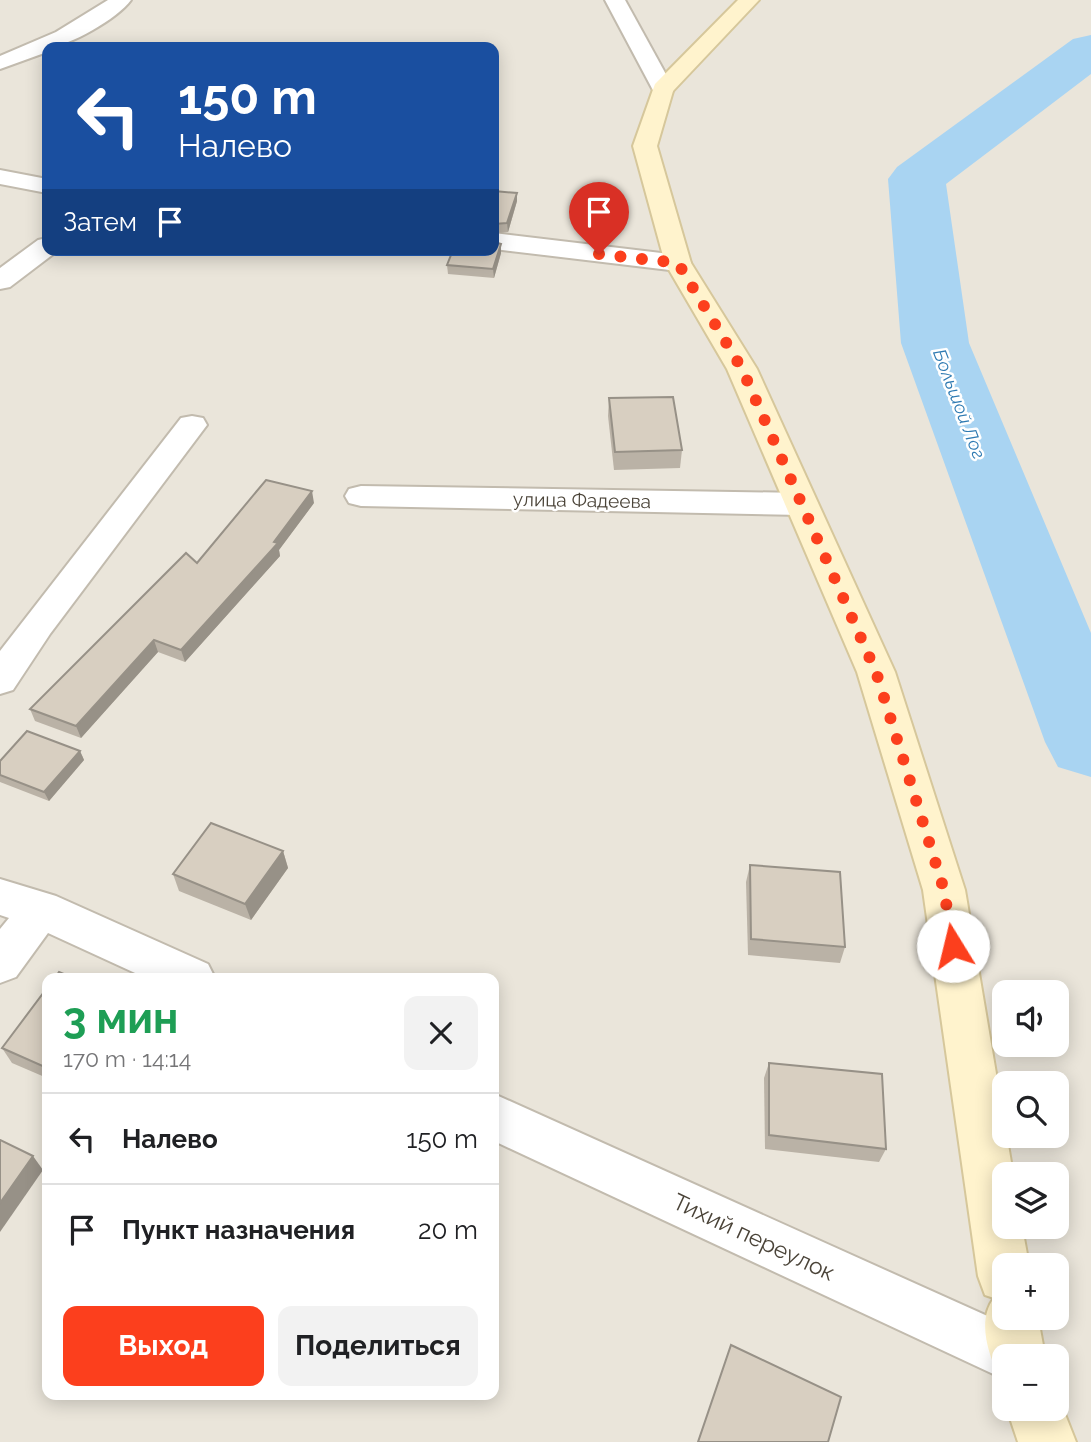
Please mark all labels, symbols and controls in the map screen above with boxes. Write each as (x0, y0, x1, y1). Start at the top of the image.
text: 150 m (178, 68, 317, 125)
icon: left (63, 70, 154, 161)
text: Налево (178, 127, 292, 164)
pin (569, 182, 629, 254)
icon: arrive (580, 193, 618, 231)
icon: arrive (151, 203, 189, 241)
text: Затем (63, 207, 137, 237)
water label: Большой Лог (929, 346, 990, 462)
street label: улица Фадеева (513, 488, 651, 512)
position arrow (916, 909, 990, 983)
map controls (992, 980, 1069, 1421)
button: sound (992, 980, 1069, 1057)
text: 3 мин (63, 994, 178, 1043)
button: close (404, 996, 478, 1070)
text: 170 m · 14:14 (63, 1045, 191, 1072)
button: search (992, 1071, 1069, 1148)
icon: left (63, 1120, 101, 1158)
text: Налево (122, 1124, 218, 1154)
text: 150 m (406, 1124, 478, 1154)
button: layers (992, 1162, 1069, 1239)
street label: Тихий переулок (669, 1187, 839, 1286)
icon: arrive (63, 1211, 101, 1249)
text: Пункт назначения (122, 1215, 355, 1245)
text: 20 m (418, 1215, 478, 1245)
button: + (992, 1253, 1069, 1330)
button: Выход (63, 1306, 264, 1386)
button: Поделиться (278, 1306, 478, 1386)
button: − (992, 1344, 1069, 1421)

